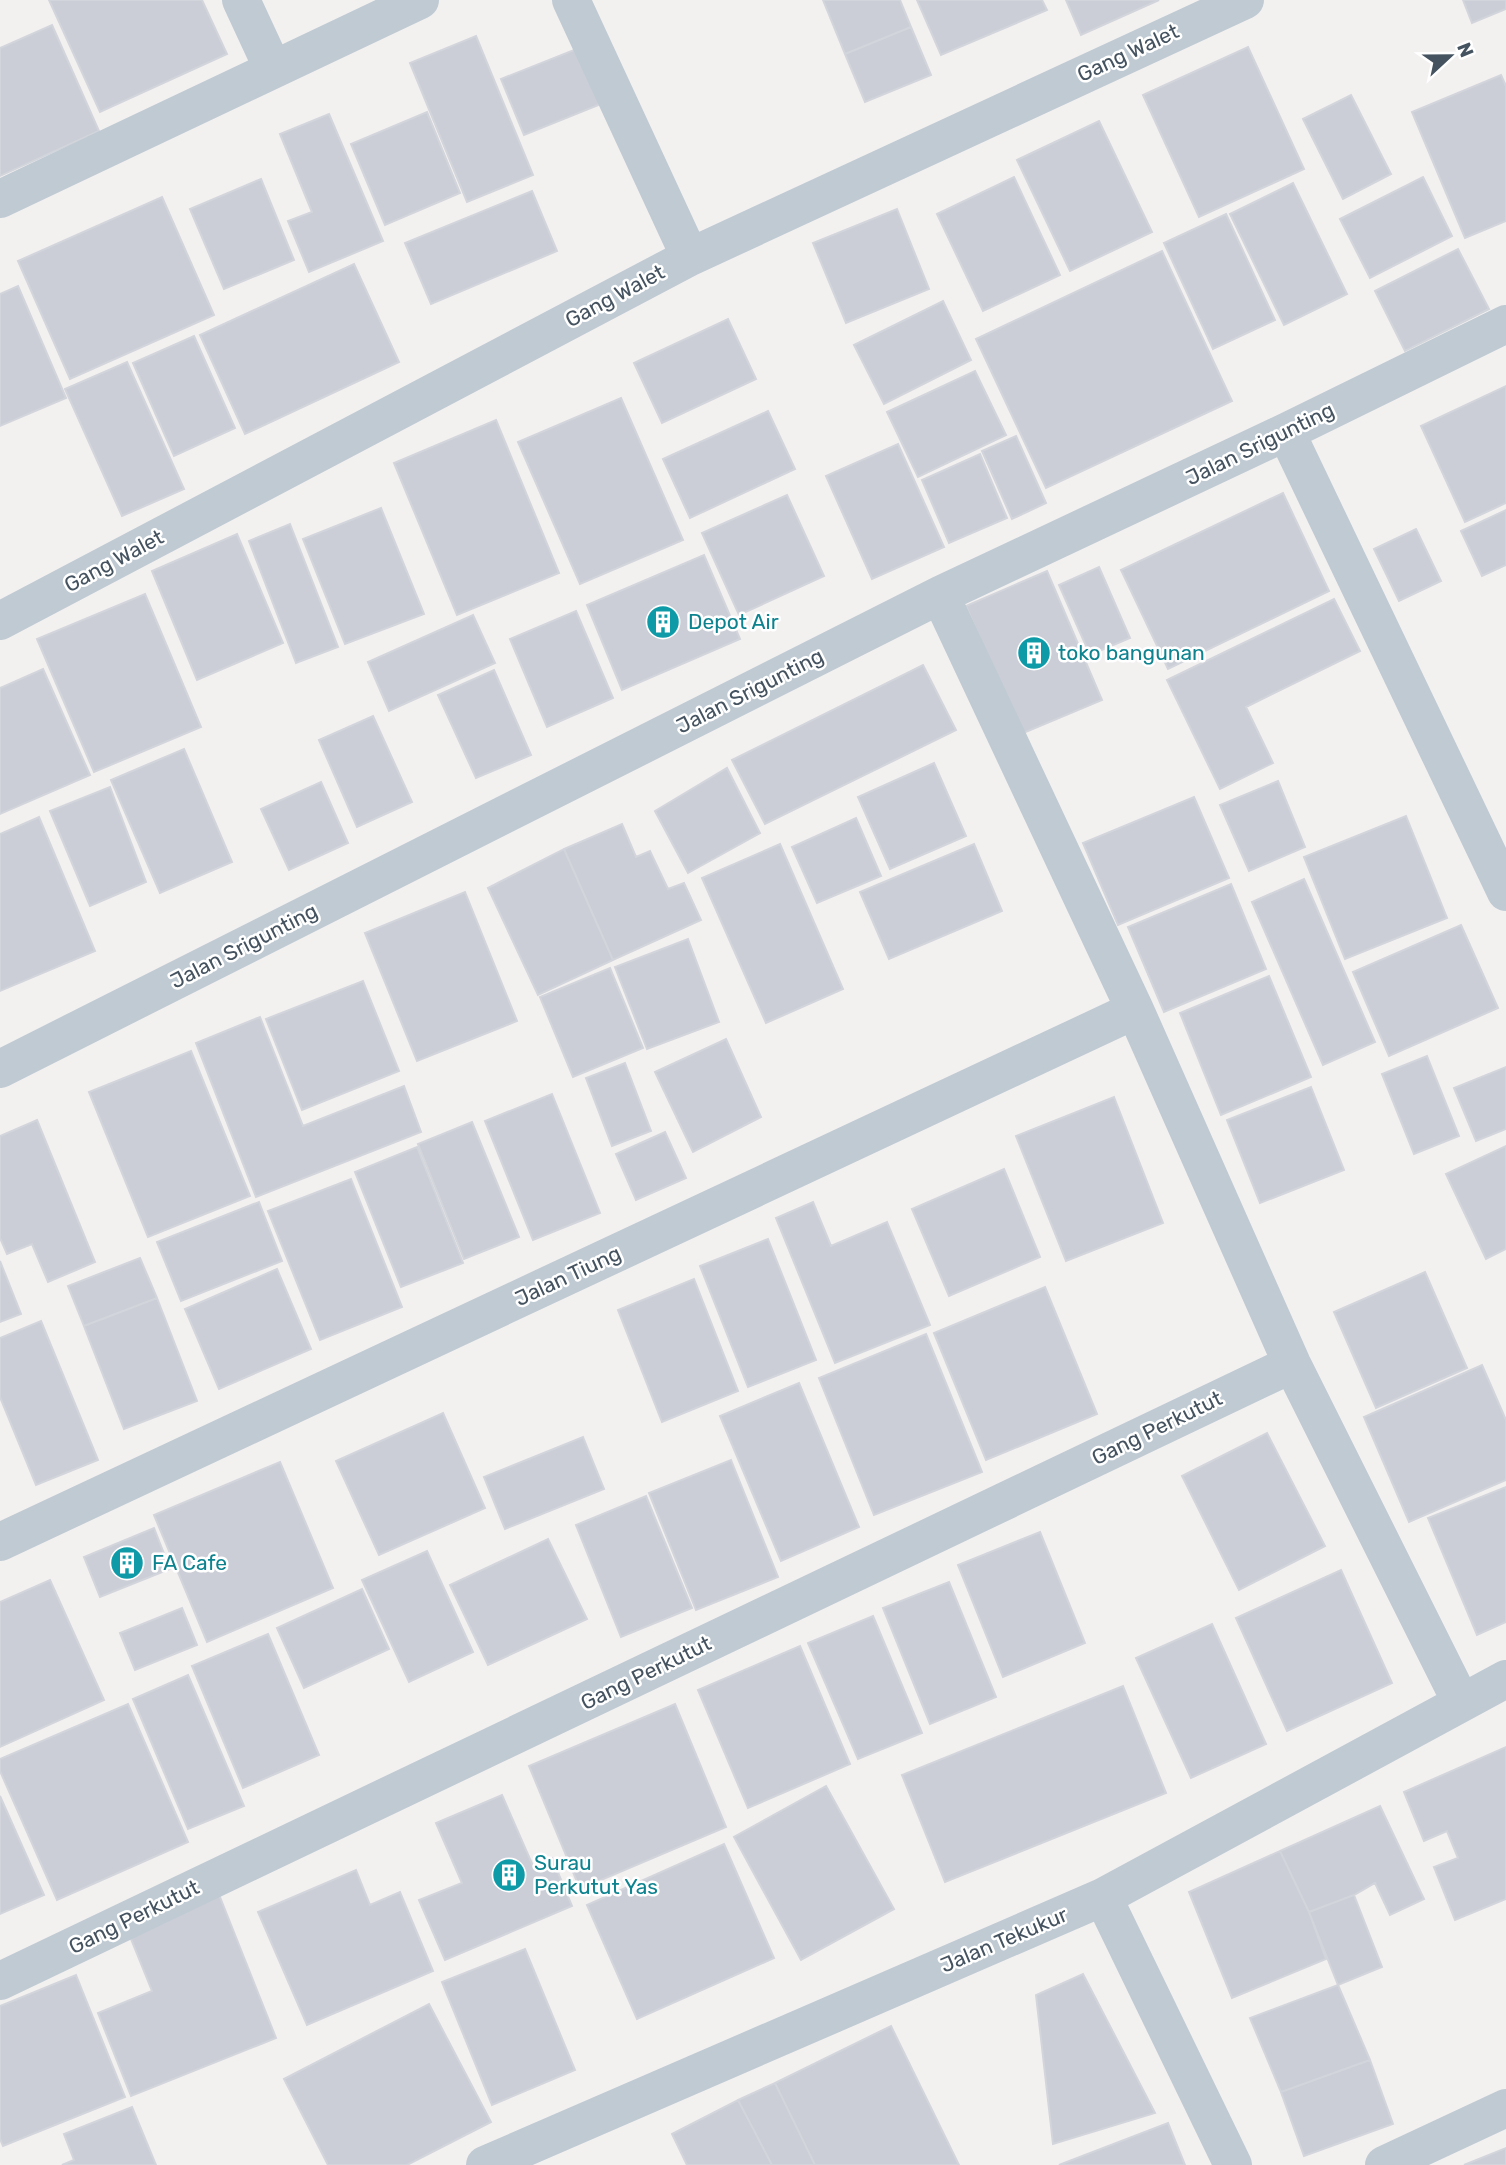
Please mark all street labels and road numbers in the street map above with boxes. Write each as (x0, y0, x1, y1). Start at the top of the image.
street label: Gang Walet (1073, 18, 1182, 87)
street label: Gang Walet (561, 259, 669, 332)
street label: Jalan Srigunting (1182, 397, 1338, 490)
street label: Gang Walet (60, 524, 168, 597)
street label: Jalan Srigunting (672, 643, 828, 738)
street label: Jalan Srigunting (166, 898, 322, 993)
street label: Jalan Tiung (511, 1240, 625, 1311)
street label: Gang Perkutut (1088, 1385, 1226, 1470)
street label: Gang Perkutut (577, 1630, 715, 1715)
street label: Gang Perkutut (65, 1874, 203, 1959)
street label: Jalan Tekukur (936, 1902, 1071, 1978)

